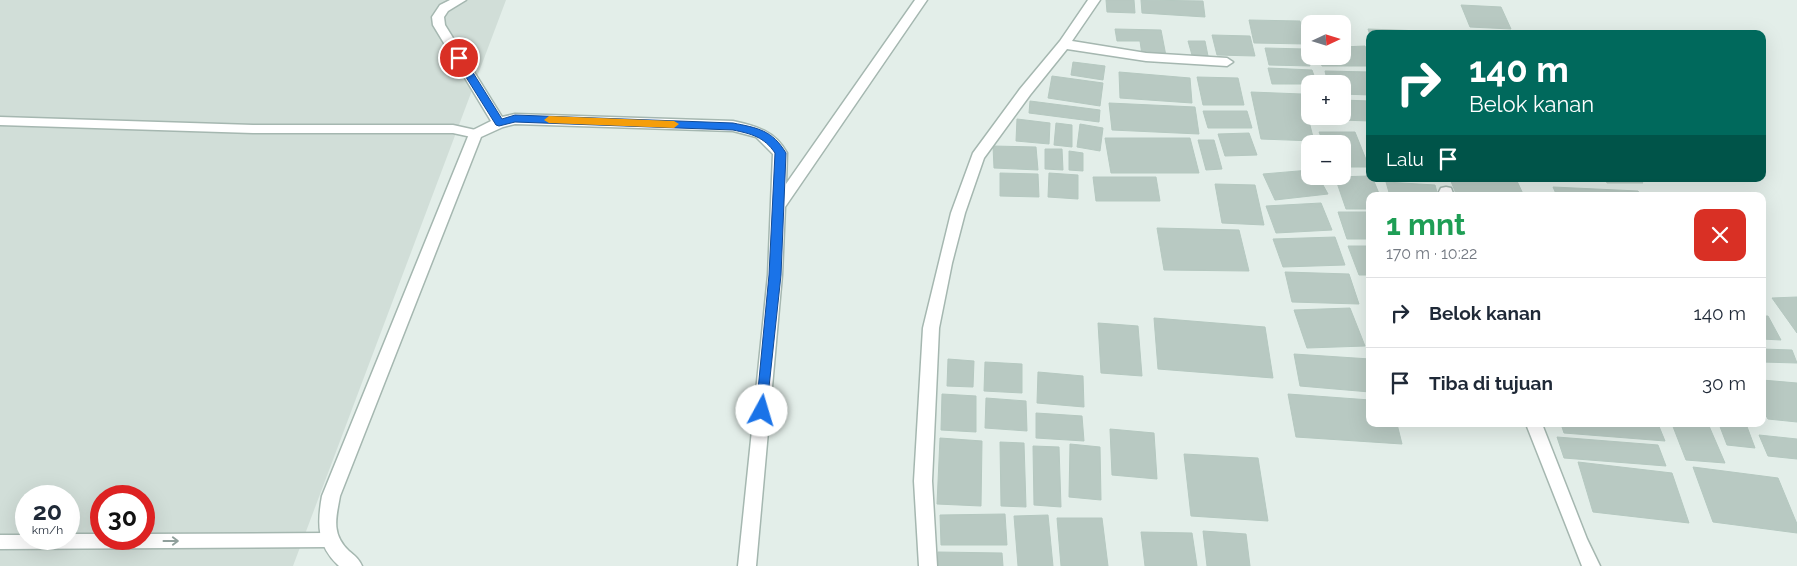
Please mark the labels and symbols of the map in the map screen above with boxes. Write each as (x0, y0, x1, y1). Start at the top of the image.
north arrow (1301, 15, 1351, 65)
pin (438, 37, 480, 79)
position arrow (735, 384, 787, 436)
speed limit sign: 30 (90, 485, 155, 550)
one-way arrow (162, 536, 179, 546)

